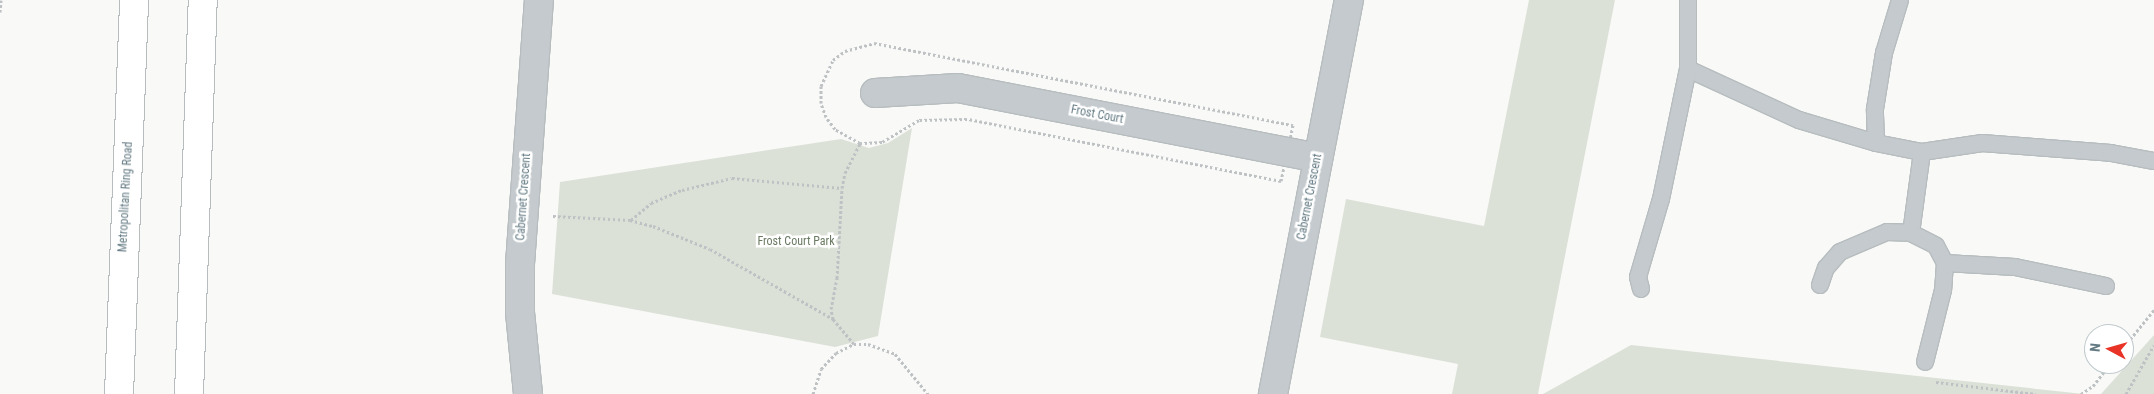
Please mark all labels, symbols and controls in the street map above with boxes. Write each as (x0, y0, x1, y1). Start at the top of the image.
street label: Frost Court (1070, 103, 1124, 127)
street label: Metropolitan Ring Road (116, 141, 136, 253)
street label: Cabernet Crescent (514, 153, 534, 241)
street label: Cabernet Crescent (1295, 153, 1325, 241)
park label: Frost Court Park (757, 235, 835, 249)
north arrow (2084, 324, 2134, 374)
text: N (2087, 342, 2103, 353)

